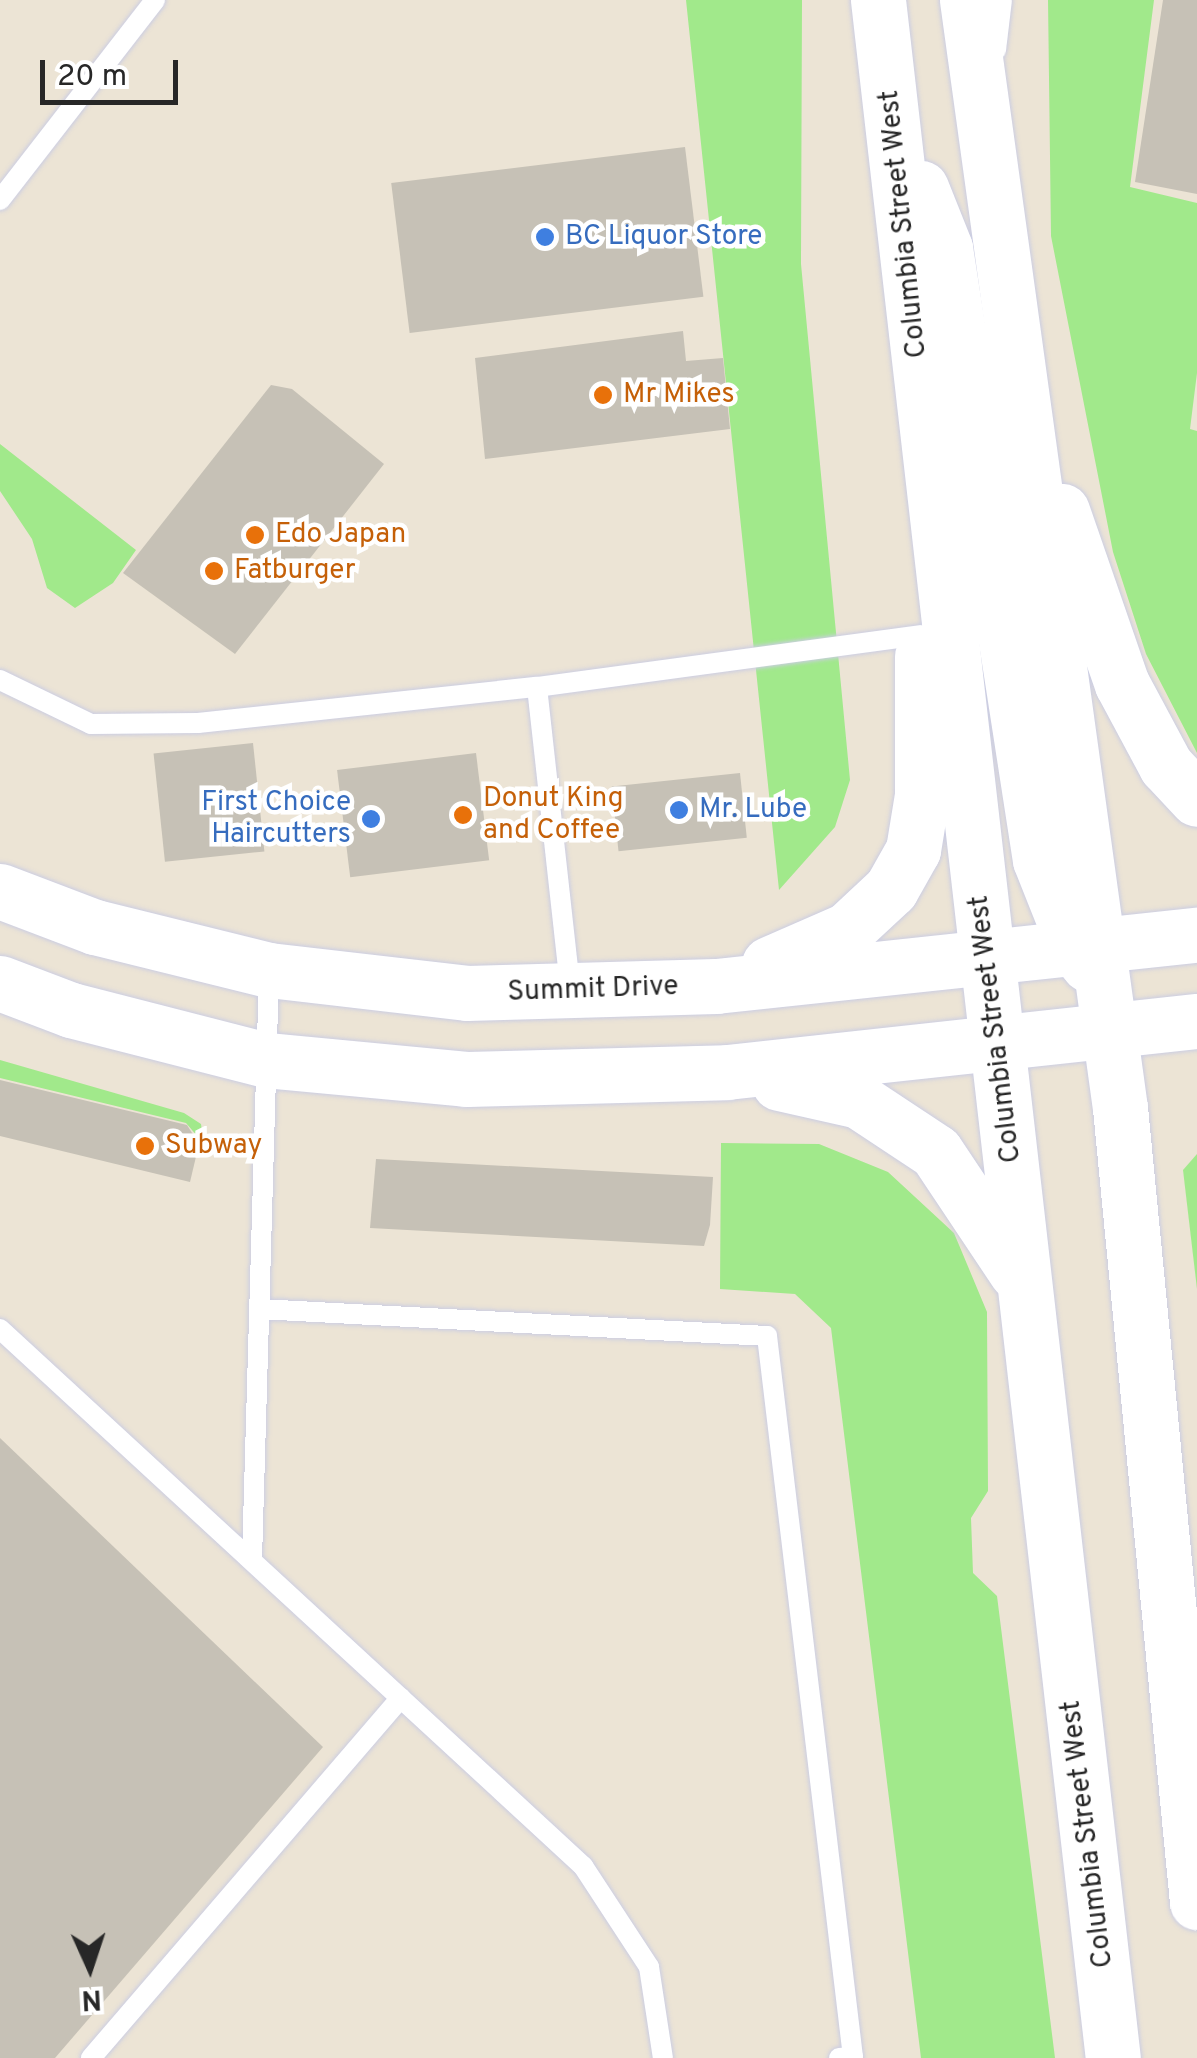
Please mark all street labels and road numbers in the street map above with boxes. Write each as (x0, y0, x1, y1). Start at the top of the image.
street label: Columbia Street West (873, 88, 935, 360)
street label: Columbia Street West (963, 893, 1029, 1165)
street label: Summit Drive (507, 970, 679, 1010)
street label: Columbia Street West (1055, 1698, 1121, 1970)

